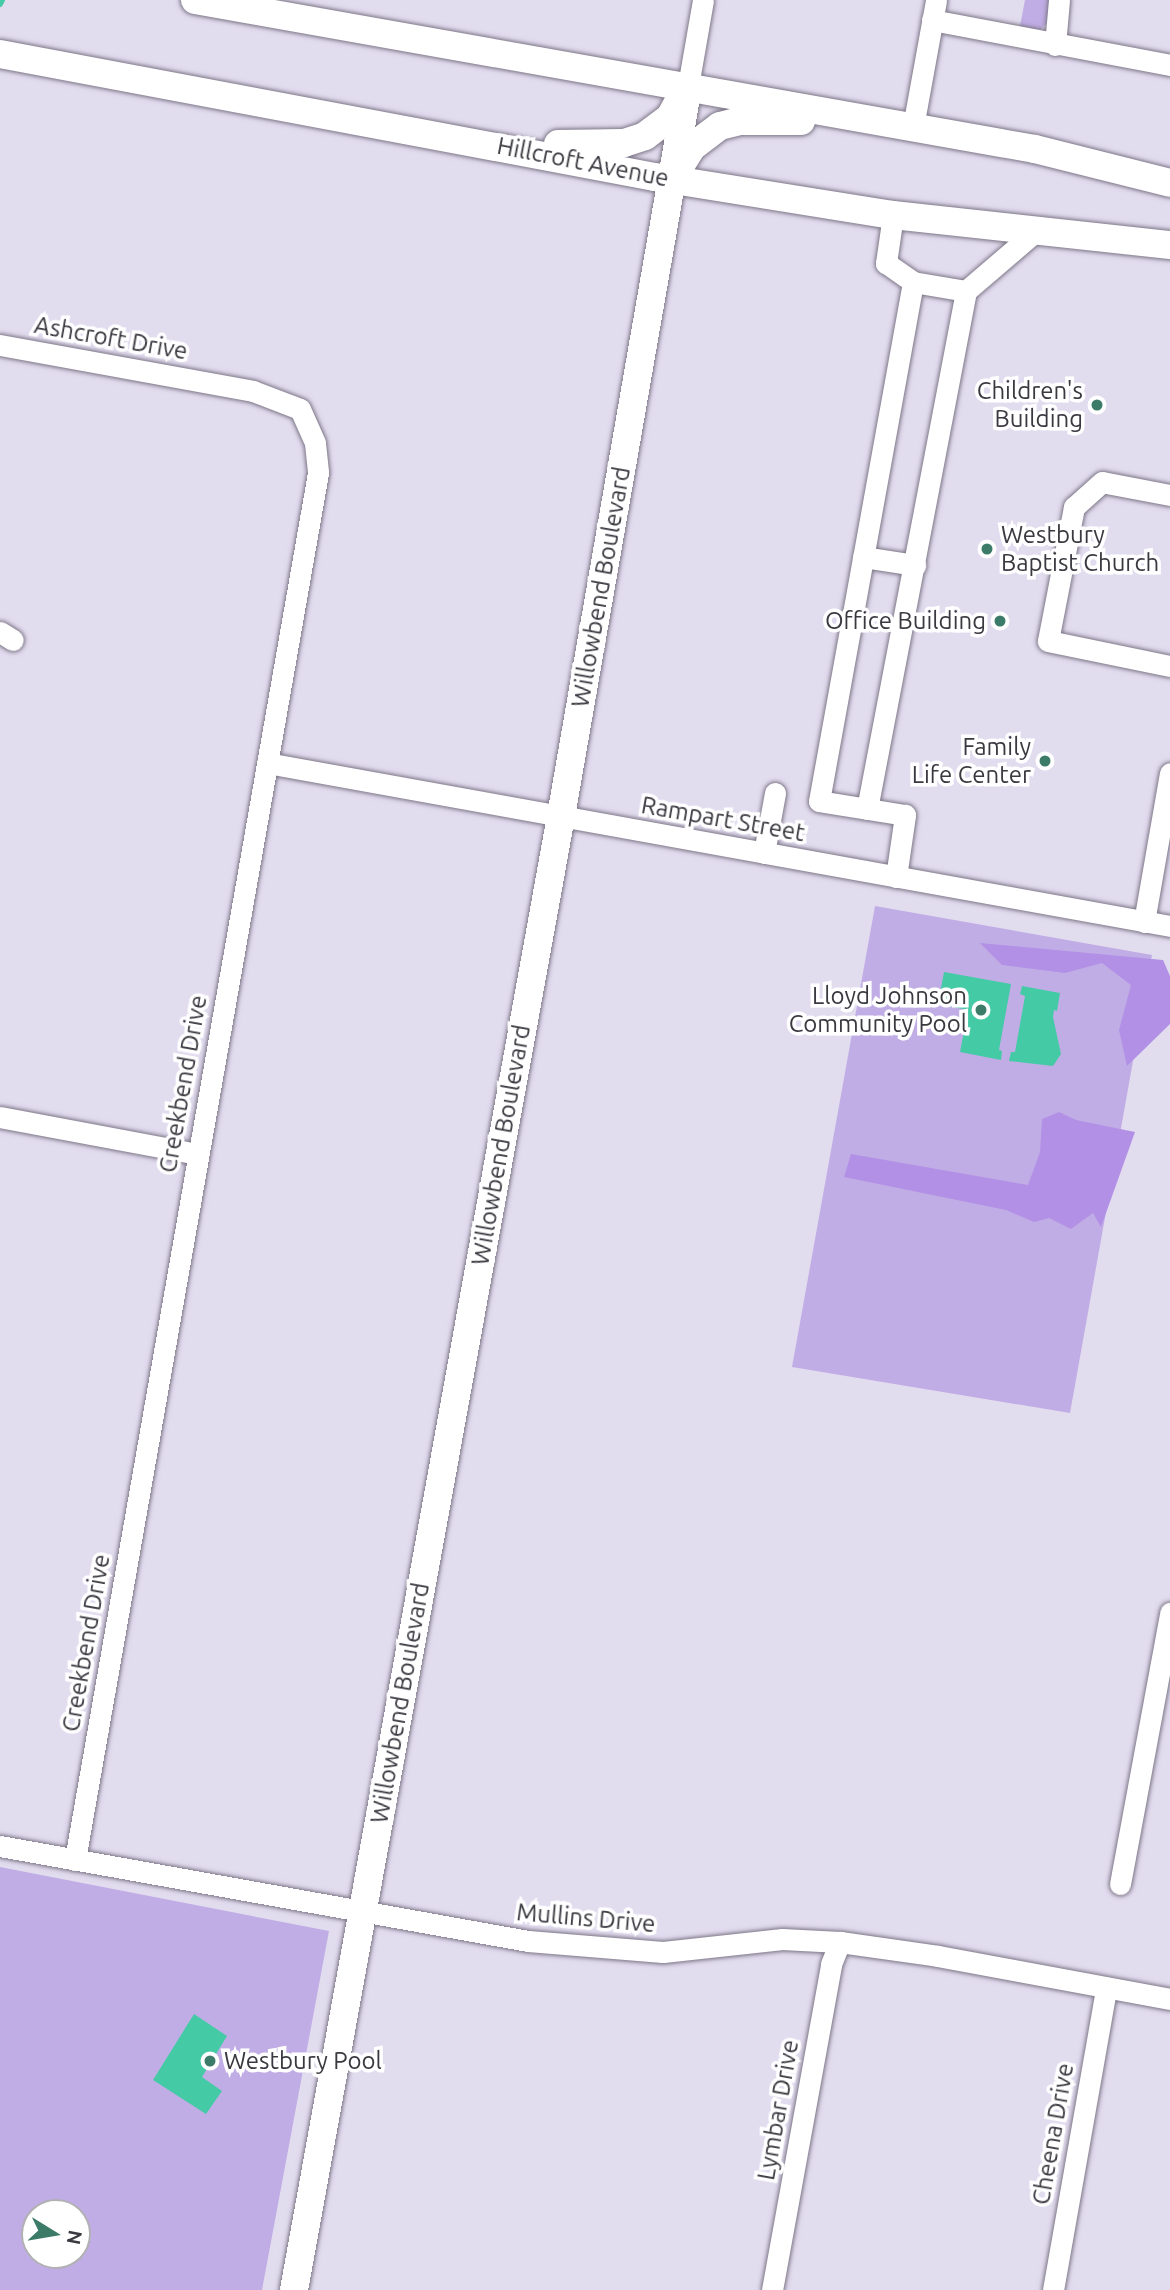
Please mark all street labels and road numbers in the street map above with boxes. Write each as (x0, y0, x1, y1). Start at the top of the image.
street label: Hillcroft Avenue (495, 131, 671, 193)
street label: Ashcroft Drive (32, 310, 190, 366)
street label: Willowbend Boulevard (566, 464, 636, 710)
street label: Rampart Street (639, 790, 807, 848)
street label: Creekbend Drive (153, 993, 213, 1175)
street label: Willowbend Boulevard (466, 1022, 536, 1268)
street label: Creekbend Drive (56, 1552, 116, 1734)
street label: Willowbend Boulevard (365, 1580, 435, 1826)
street label: Mullins Drive (515, 1898, 657, 1938)
street label: Lymbar Drive (751, 2038, 805, 2182)
street label: Cheena Drive (1026, 2061, 1080, 2207)

